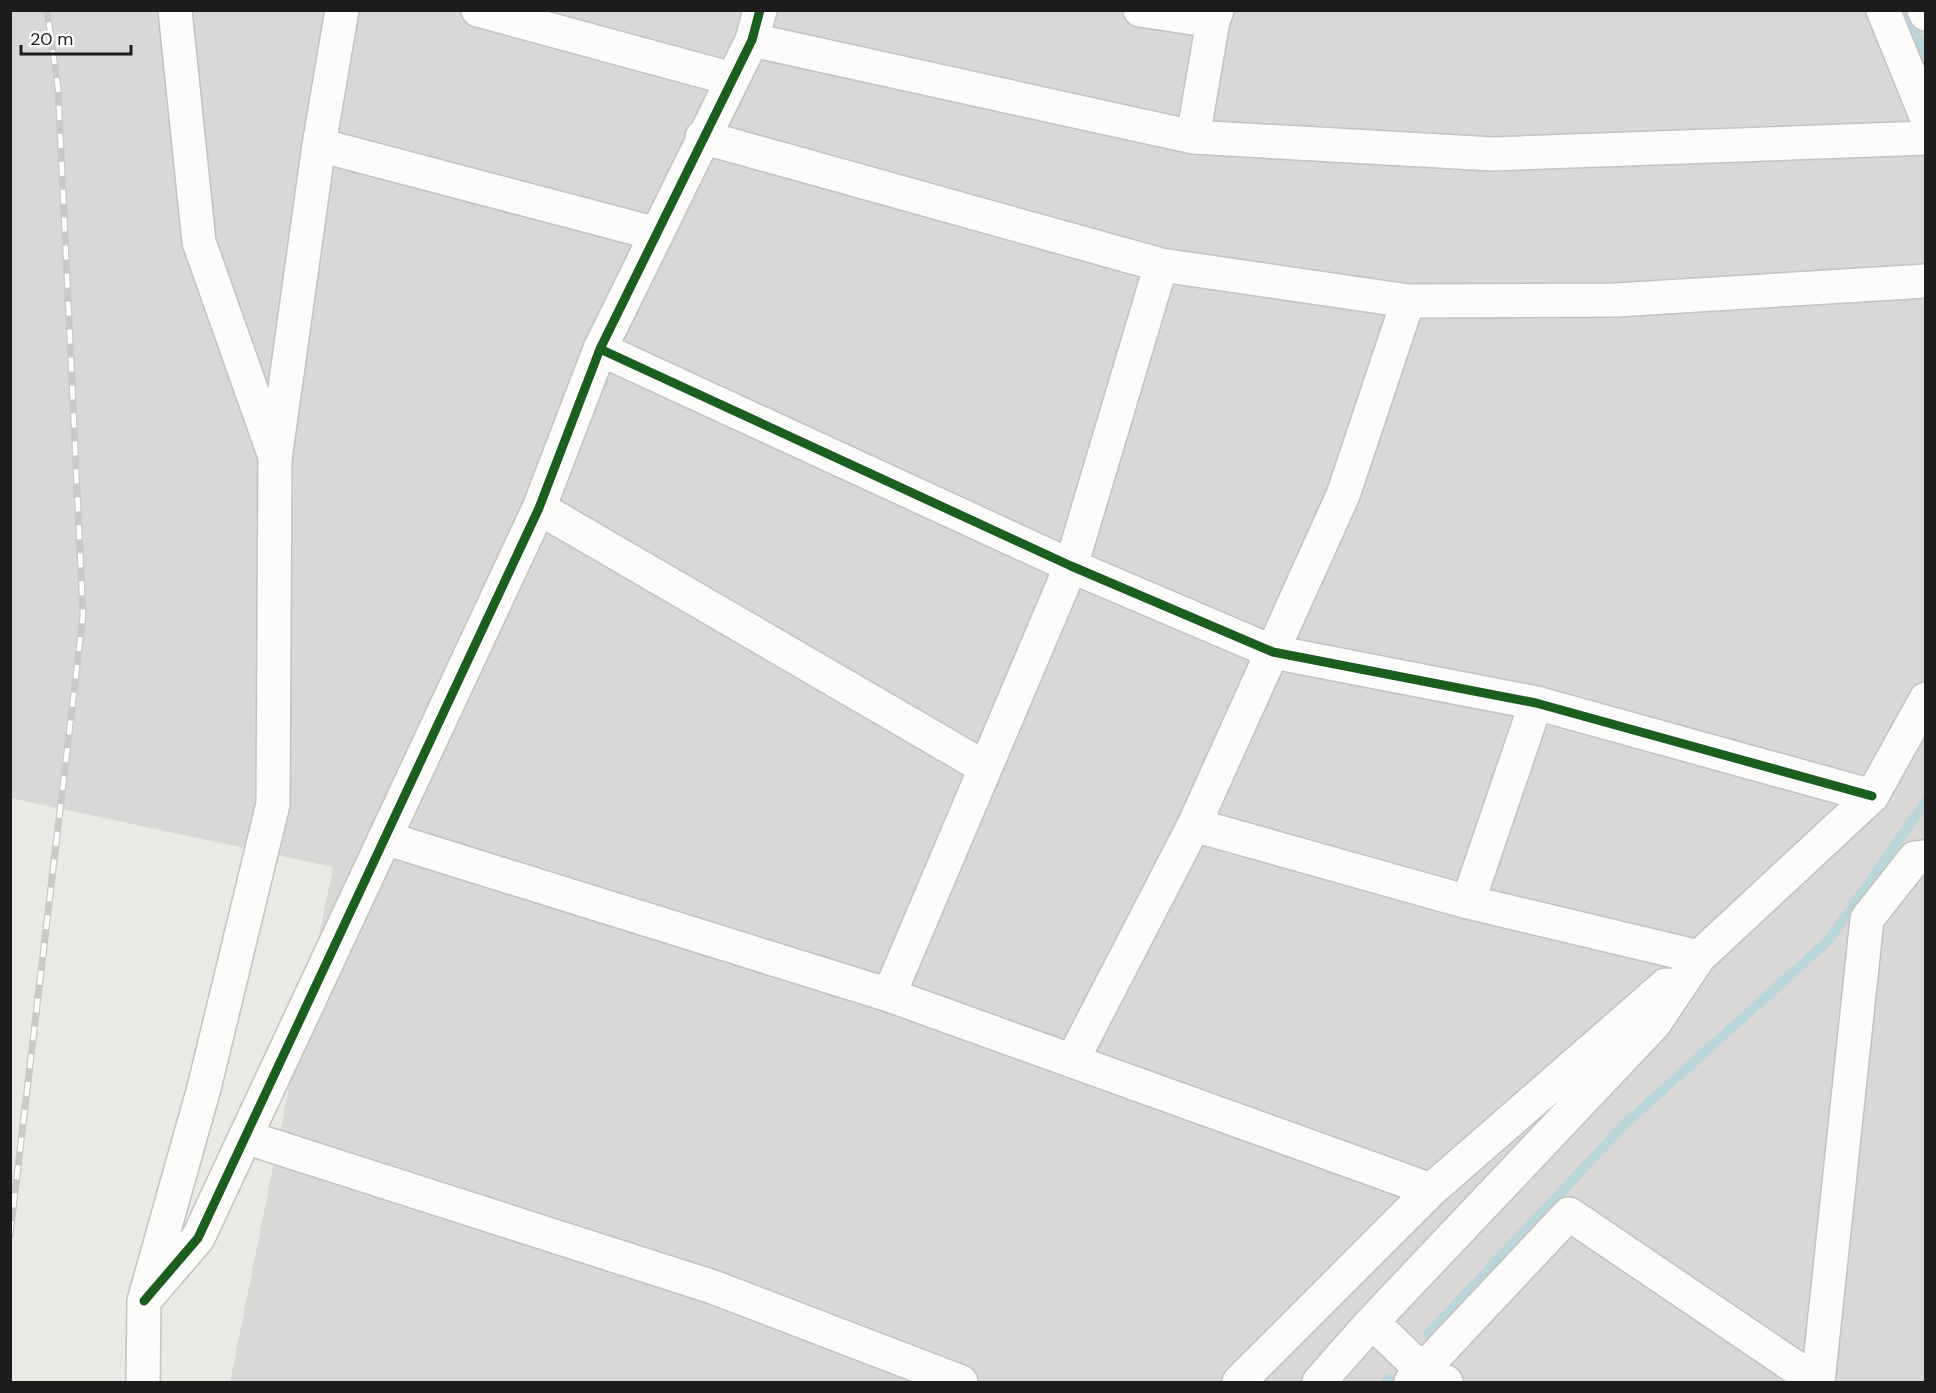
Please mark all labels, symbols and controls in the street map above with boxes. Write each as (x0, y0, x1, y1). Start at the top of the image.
scale bar (21, 18, 130, 56)
text: 20 m (30, 27, 73, 51)

